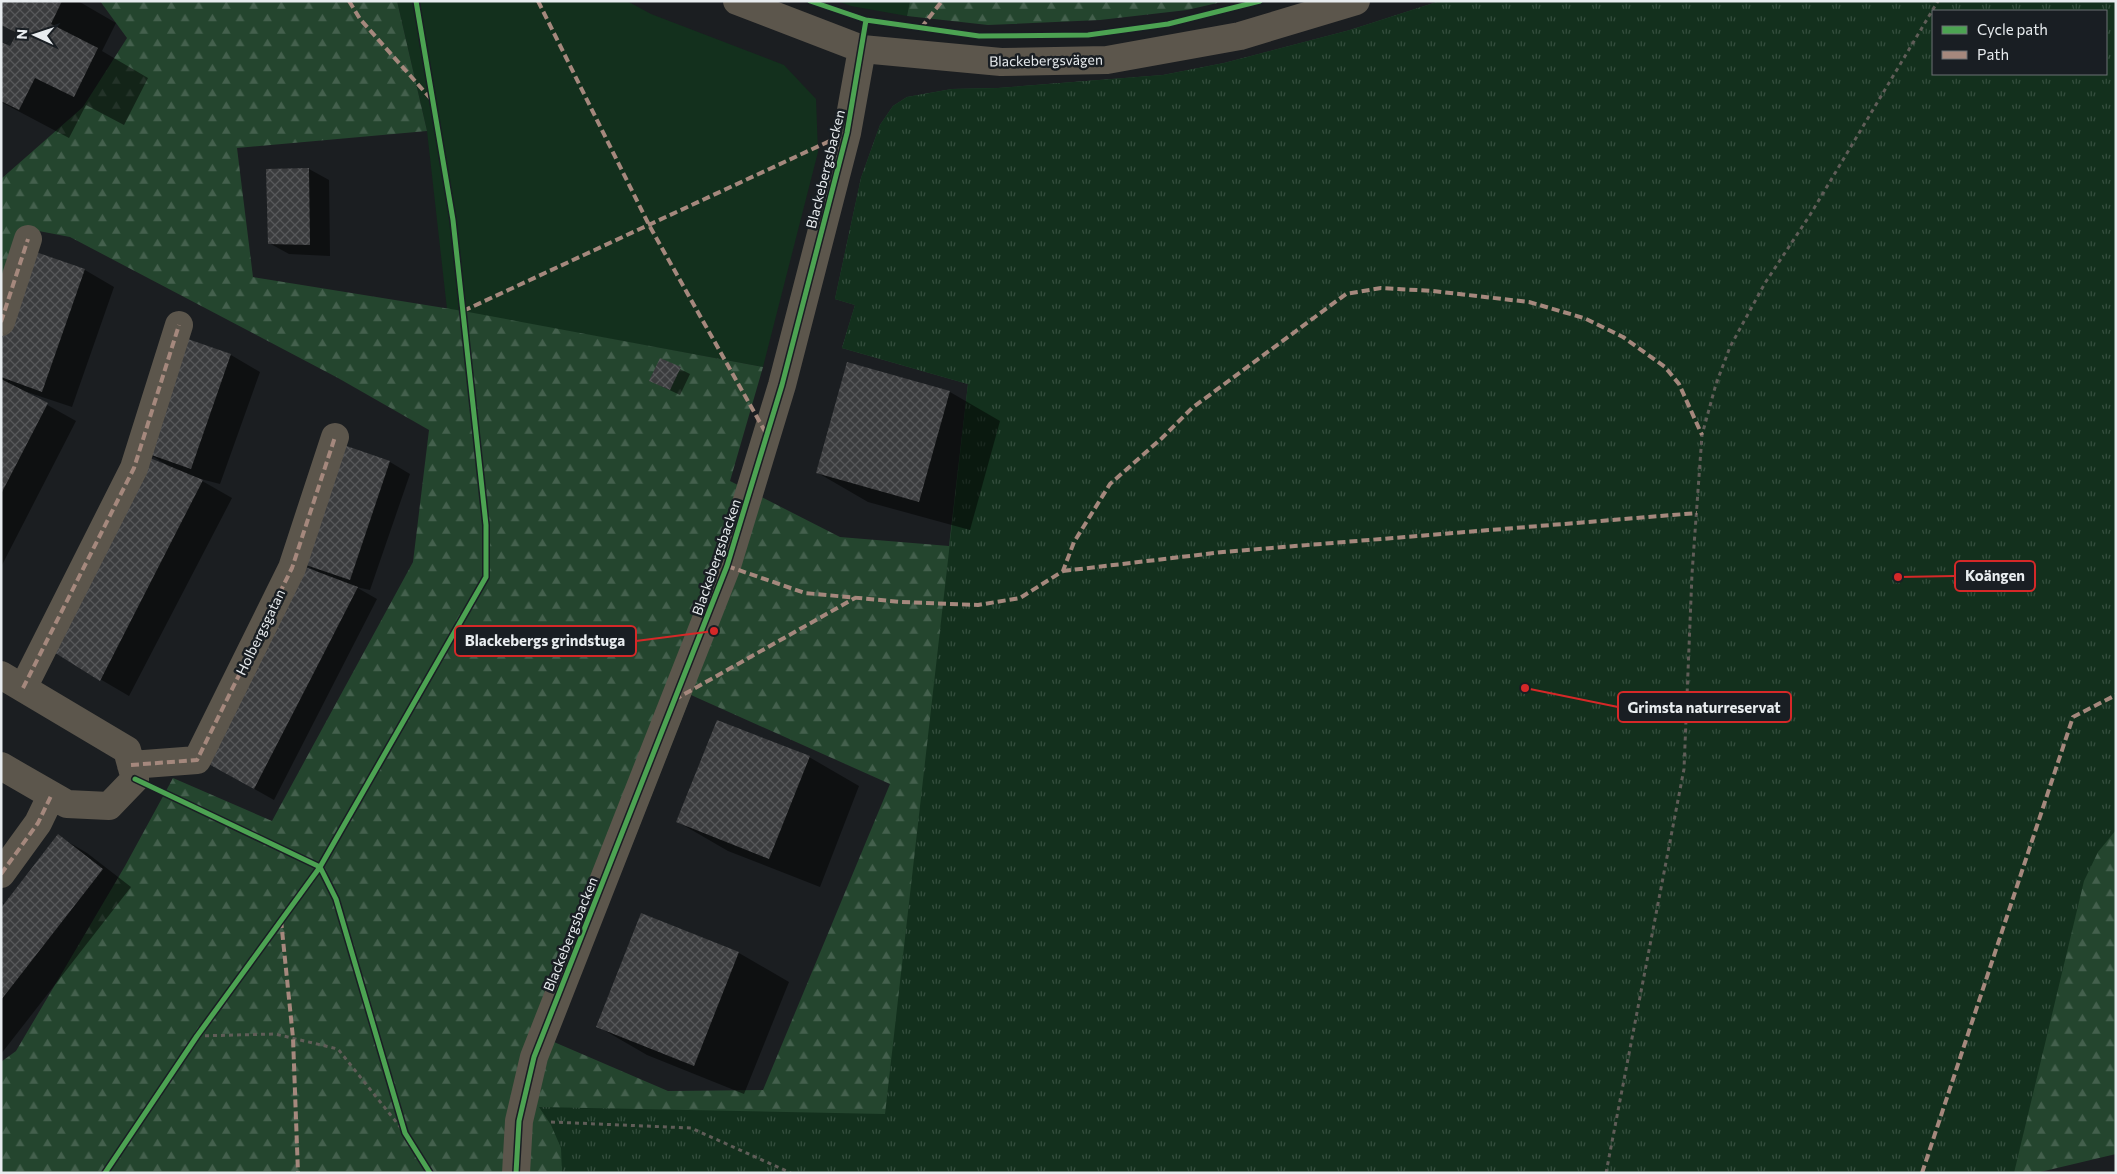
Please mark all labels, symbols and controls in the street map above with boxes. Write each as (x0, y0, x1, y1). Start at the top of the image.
north arrow (10, 10, 60, 60)
legend (1932, 10, 2107, 75)
text: Cycle path (1977, 20, 2048, 38)
text: N (13, 29, 30, 40)
text: Path (1977, 45, 2009, 63)
street label: Blackebergsvägen (989, 51, 1103, 69)
street label: Blackebergsbacken (802, 108, 848, 230)
street label: Blackebergsbacken (688, 497, 744, 617)
callout: Koängen (1955, 561, 2035, 591)
text: Koängen (1965, 566, 2025, 584)
street label: Holbergsgatan (232, 586, 288, 678)
callout: Blackebergs grindstuga (455, 626, 636, 656)
text: Blackebergs grindstuga (465, 631, 625, 649)
callout: Grimsta naturreservat (1618, 692, 1791, 722)
text: Grimsta naturreservat (1627, 698, 1781, 716)
street label: Blackebergsbacken (539, 874, 601, 994)

